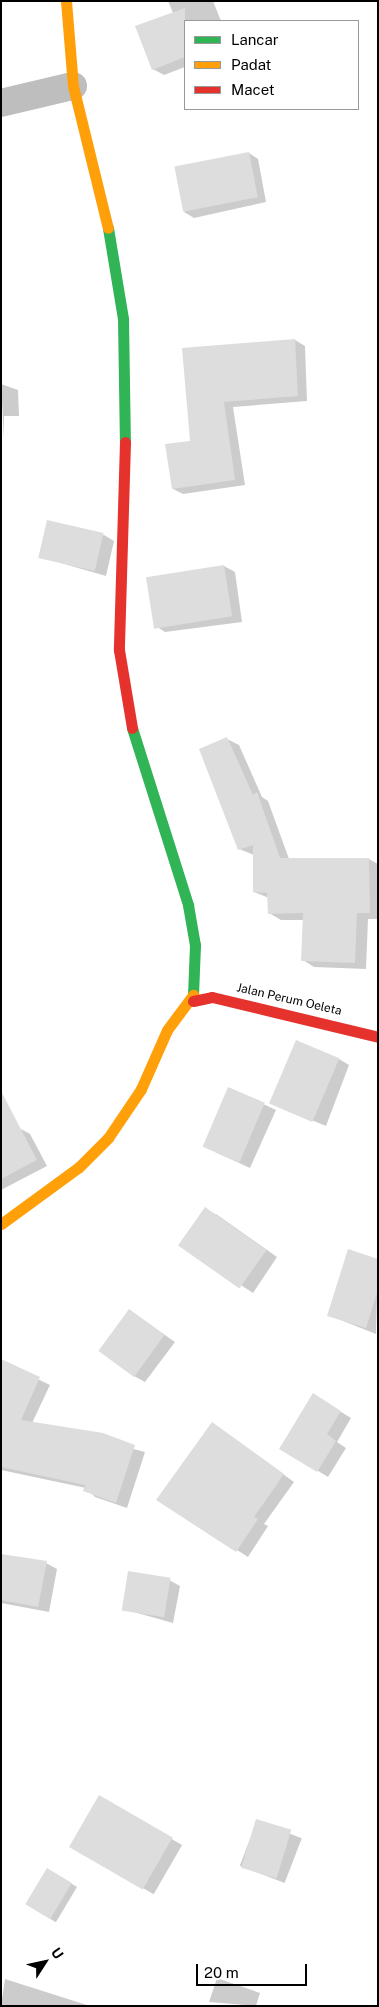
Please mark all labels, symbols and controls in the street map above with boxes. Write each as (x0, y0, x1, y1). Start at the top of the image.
legend (184, 20, 359, 110)
text: Lancar (231, 31, 279, 48)
text: Padat (231, 56, 271, 73)
text: Macet (231, 81, 275, 98)
street label: Jalan Perum Oeleta (235, 981, 343, 1019)
north arrow (20, 1937, 70, 1987)
text: U (48, 1945, 67, 1962)
scale bar (199, 1954, 310, 1986)
text: 20 m (204, 1964, 239, 1981)

